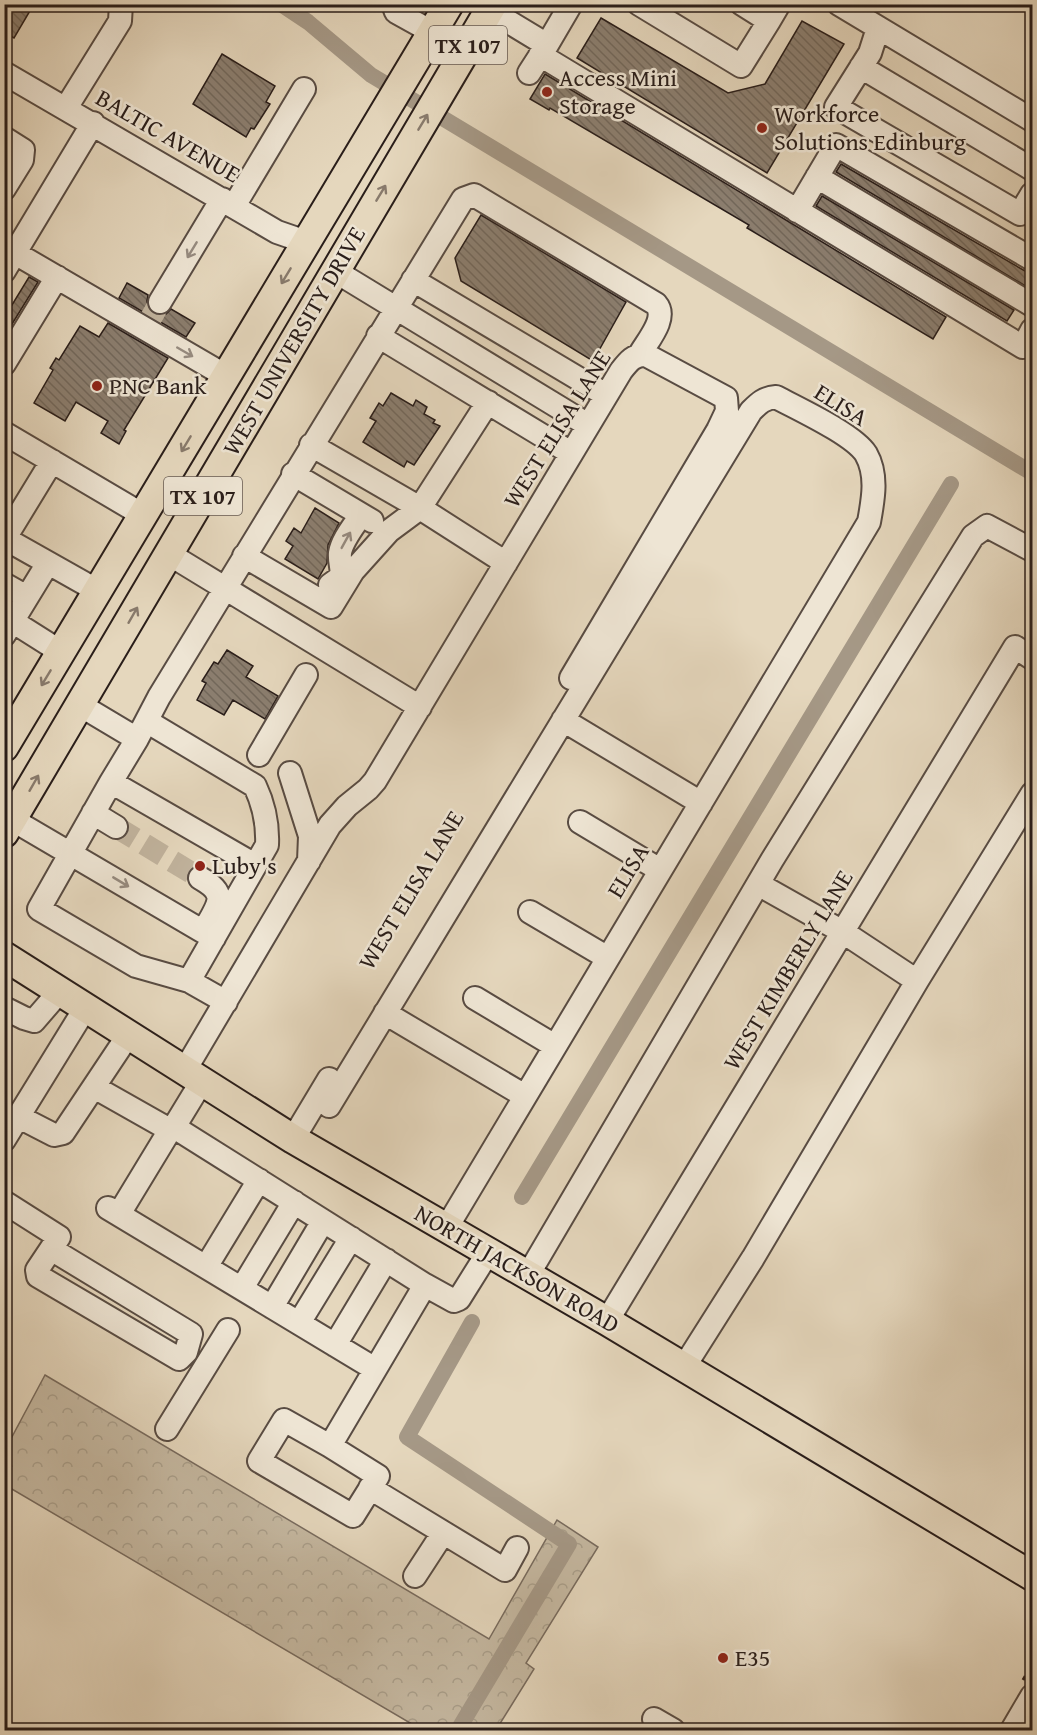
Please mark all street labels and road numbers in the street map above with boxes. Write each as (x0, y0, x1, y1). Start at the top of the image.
road number: TX 107 (429, 26, 507, 64)
street label: BALTIC AVENUE (89, 80, 247, 191)
street label: WEST UNIVERSITY DRIVE (214, 220, 374, 462)
street label: WEST ELISA LANE (494, 343, 619, 514)
street label: ELISA (808, 374, 875, 435)
road number: TX 107 (164, 477, 242, 515)
street label: WEST ELISA LANE (349, 804, 472, 976)
street label: ELISA (598, 837, 658, 904)
street label: WEST KIMBERLY LANE (714, 863, 861, 1076)
street label: NORTH JACKSON ROAD (408, 1196, 626, 1342)

